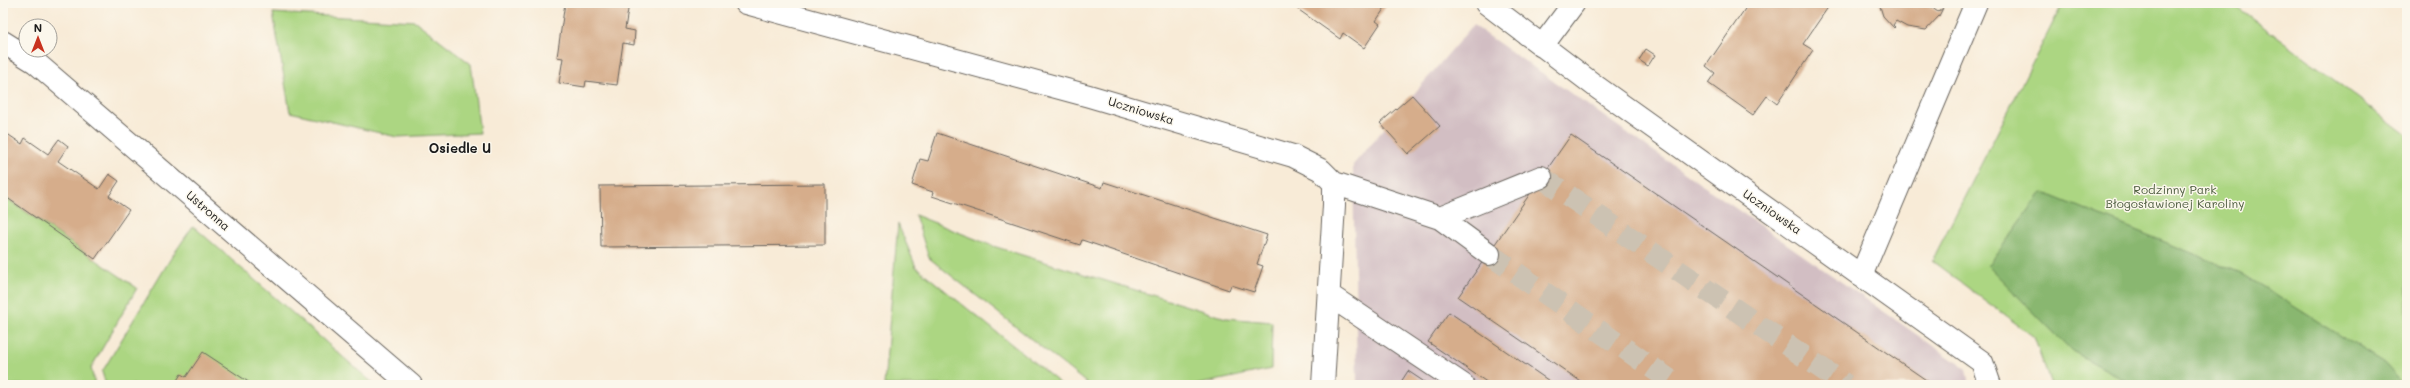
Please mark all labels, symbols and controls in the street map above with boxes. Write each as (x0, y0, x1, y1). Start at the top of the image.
north arrow (18, 18, 58, 58)
text: N (34, 20, 42, 35)
street label: Uczniowska (1106, 92, 1176, 128)
district label: Osiedle U (429, 139, 491, 156)
park label: Rodzinny Park Błogosławionej Karoliny (2106, 181, 2244, 211)
street label: Uczniowska (1740, 185, 1805, 237)
street label: Ustronna (183, 187, 234, 234)

